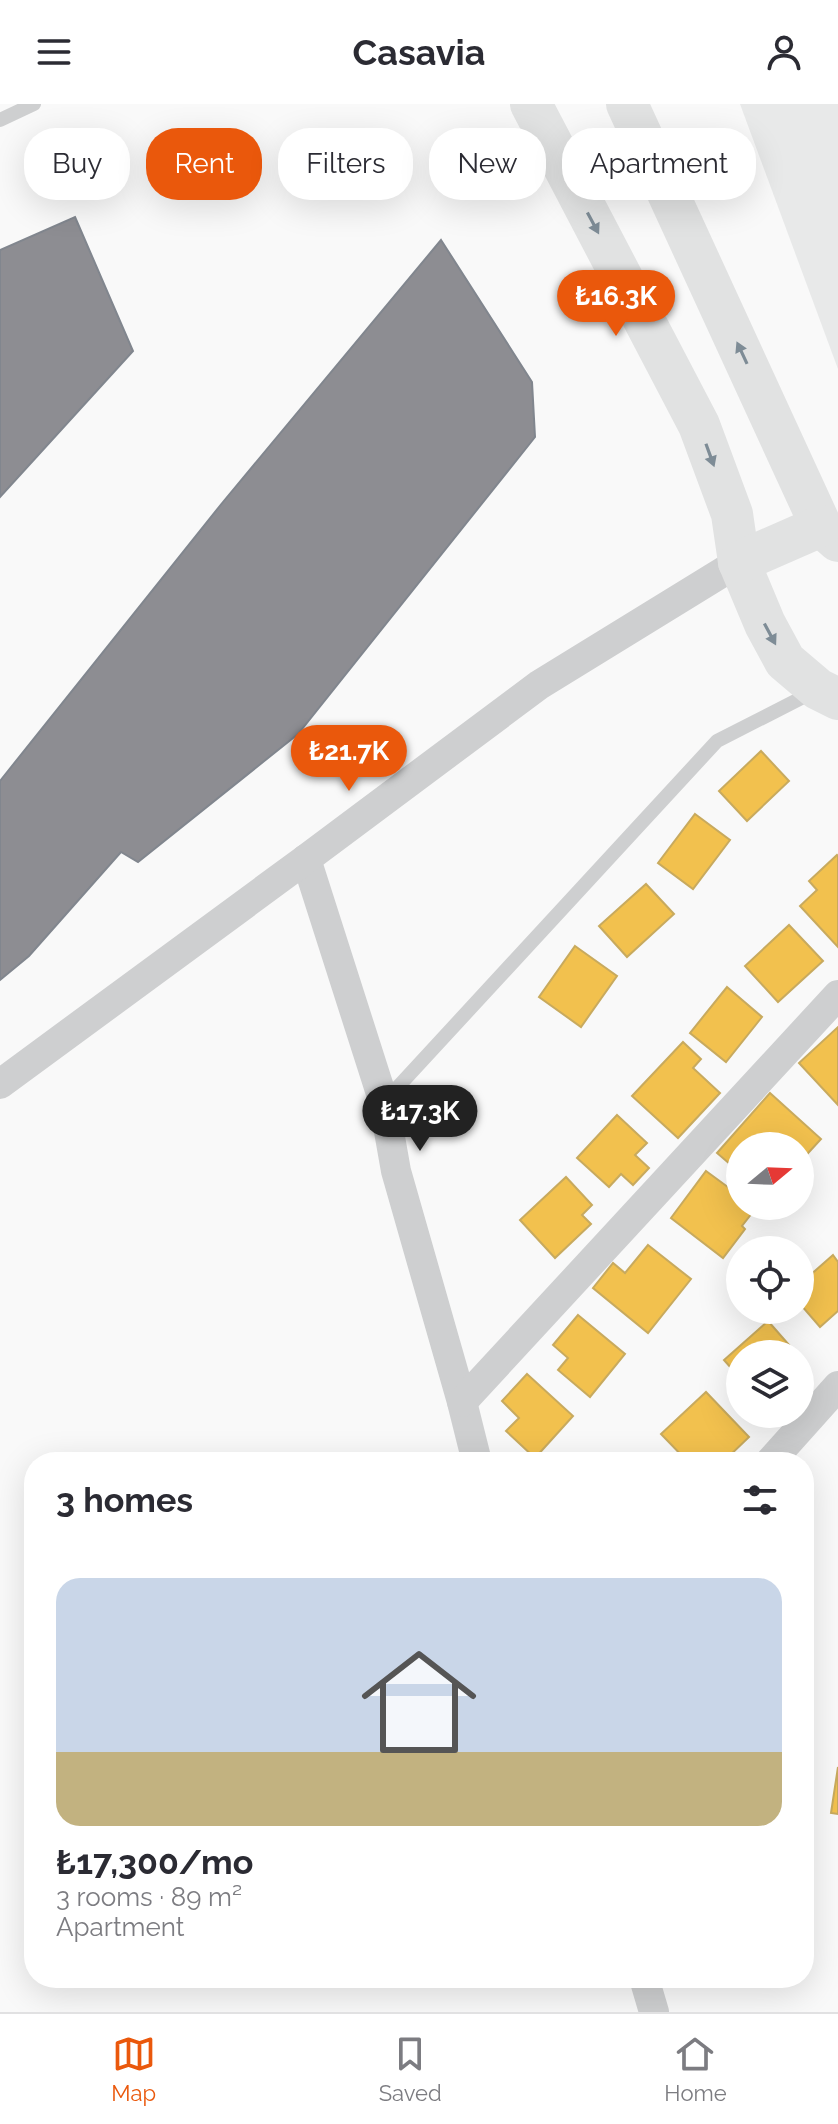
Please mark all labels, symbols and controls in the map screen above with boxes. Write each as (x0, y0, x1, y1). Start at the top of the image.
icon: menu (32, 30, 76, 74)
icon: person (762, 30, 806, 74)
text: Casavia (353, 31, 485, 73)
chip: Buy (24, 128, 130, 200)
chip: Rent (146, 128, 262, 200)
chip: Filters (278, 128, 413, 200)
chip: New (429, 128, 546, 200)
chip: Apartment (562, 128, 756, 200)
one-way arrow (585, 212, 599, 234)
pin: ₺16.3K (551, 270, 681, 338)
text: ₺16.3K (575, 281, 657, 311)
one-way arrow (735, 342, 749, 365)
one-way arrow (704, 443, 717, 467)
one-way arrow (764, 622, 777, 645)
pin: ₺21.7K (284, 725, 414, 793)
text: ₺21.7K (309, 736, 389, 766)
pin: ₺17.3K (355, 1085, 485, 1153)
text: ₺17.3K (380, 1096, 460, 1126)
north arrow (726, 1132, 814, 1220)
map controls (726, 1132, 814, 1428)
button: locate (726, 1236, 814, 1324)
button: layers (726, 1340, 814, 1428)
icon: filters (738, 1478, 782, 1522)
text: 3 homes (56, 1480, 193, 1520)
icon: home (347, 1630, 491, 1774)
text: ₺17,300/mo (56, 1842, 253, 1882)
text: 3 rooms · 89 m² (56, 1882, 242, 1912)
text: Apartment (56, 1912, 185, 1942)
tab: Map (111, 2032, 156, 2106)
tab: Saved (379, 2032, 442, 2106)
tab: Home (664, 2032, 727, 2106)

